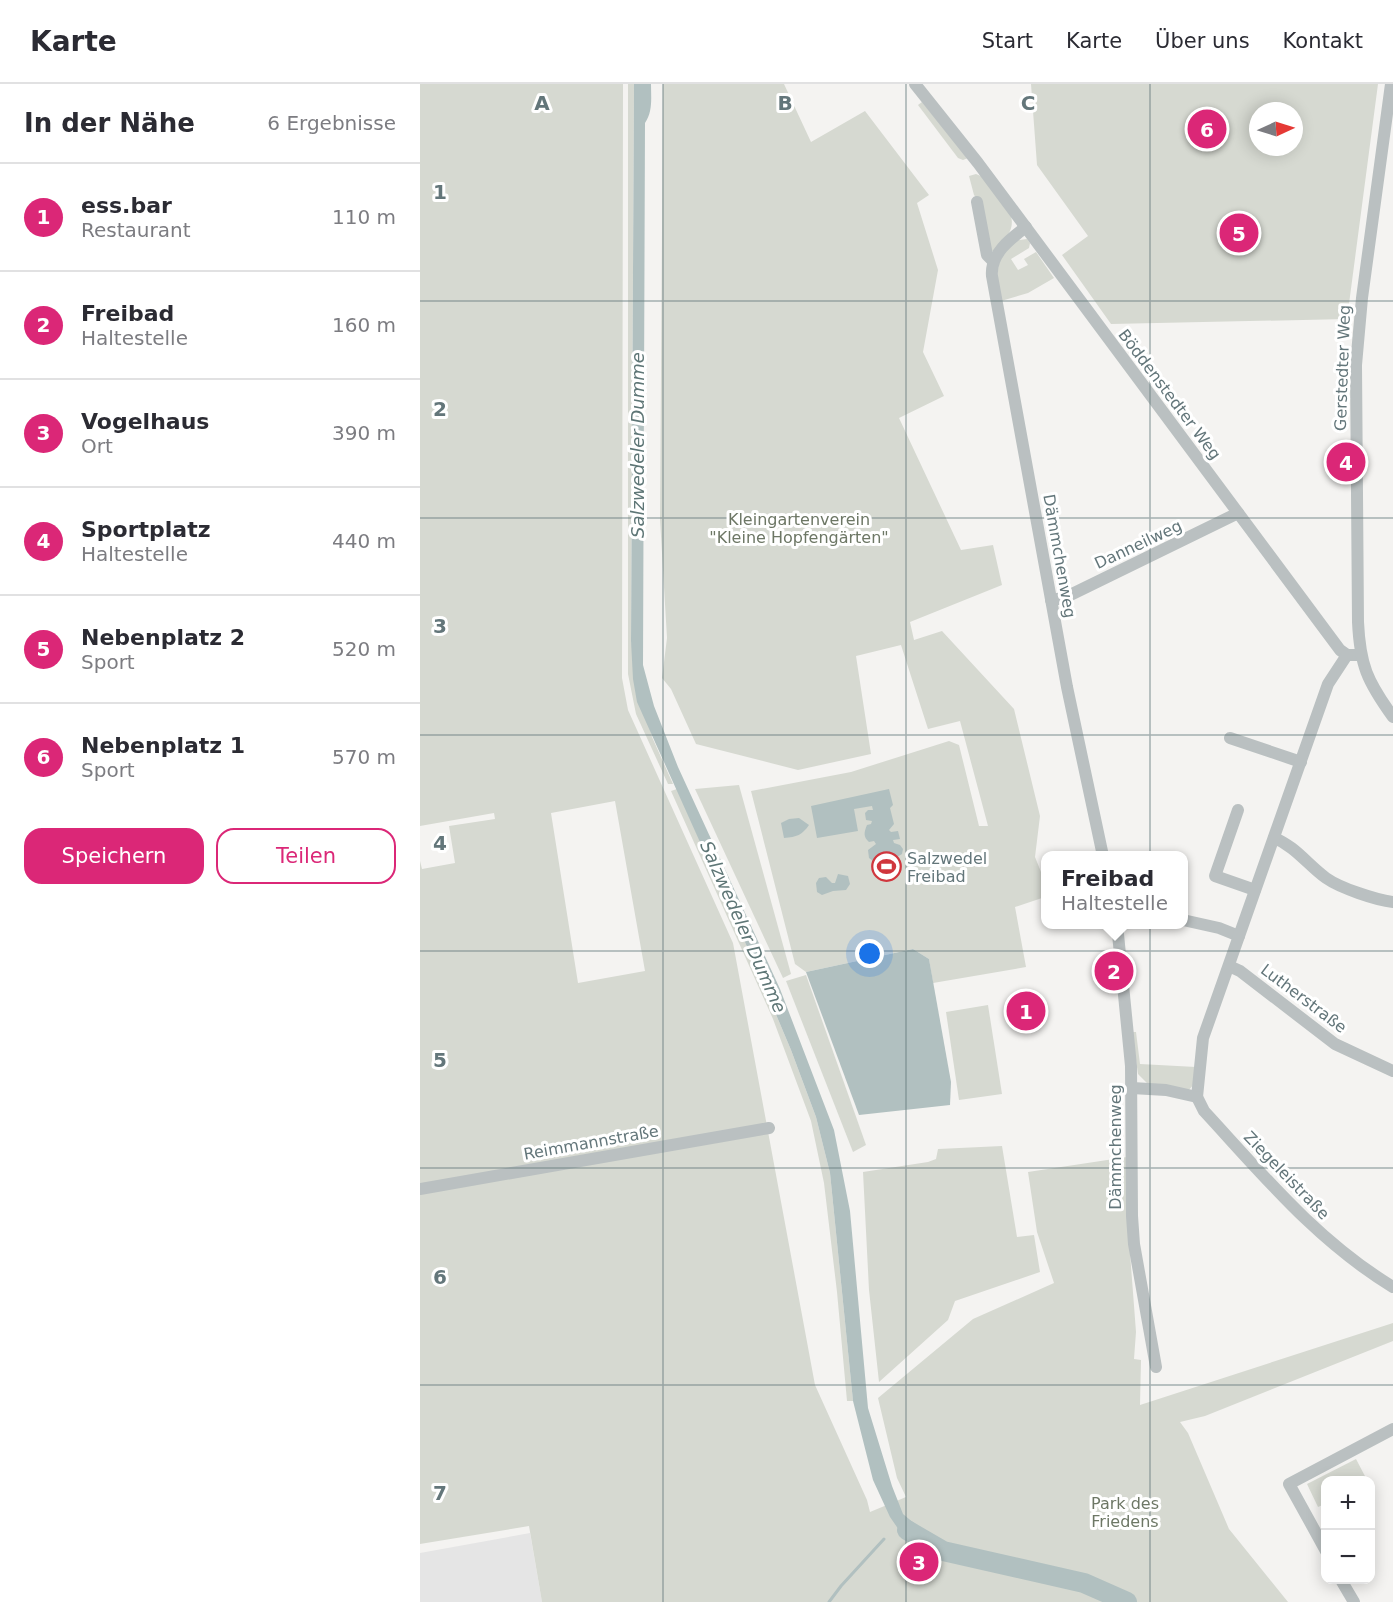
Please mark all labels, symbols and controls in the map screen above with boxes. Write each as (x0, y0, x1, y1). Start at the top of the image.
text: Karte (30, 25, 117, 58)
text: Start (982, 29, 1033, 53)
text: Karte (1066, 29, 1122, 53)
text: Über uns (1155, 29, 1250, 53)
text: Kontakt (1283, 29, 1363, 53)
text: A (534, 91, 550, 115)
text: B (777, 91, 793, 115)
text: C (1021, 91, 1035, 115)
north arrow (1249, 102, 1303, 156)
pin: 6 (1188, 106, 1226, 152)
text: In der Nähe (24, 108, 195, 138)
text: 6 Ergebnisse (267, 111, 396, 135)
text: 1 (433, 180, 447, 204)
text: ess.bar (81, 193, 172, 218)
text: 1 (37, 205, 50, 229)
text: 110 m (332, 205, 396, 229)
pin: 5 (1220, 210, 1258, 256)
text: Restaurant (81, 218, 191, 242)
text: Freibad (81, 301, 174, 326)
street label: Gerstedter Weg (1331, 305, 1354, 431)
text: 2 (37, 313, 50, 337)
text: 160 m (332, 313, 396, 337)
street label: Böddenstedter Weg (1114, 325, 1225, 463)
text: Haltestelle (81, 326, 188, 350)
water label: Salzwedeler Dumme (627, 352, 648, 538)
text: 2 (433, 397, 447, 421)
text: Vogelhaus (81, 409, 209, 434)
text: 3 (37, 421, 50, 445)
text: 390 m (332, 421, 396, 445)
text: Ort (81, 434, 113, 458)
pin: 4 (1326, 440, 1366, 484)
street label: Dämmchenweg (1039, 493, 1080, 619)
park label: Kleingartenverein "Kleine Hopfengärten" (709, 510, 889, 547)
street label: Danneilweg (1091, 516, 1185, 573)
text: Sportplatz (81, 517, 211, 542)
text: 4 (37, 529, 50, 553)
text: 440 m (332, 529, 396, 553)
text: Haltestelle (81, 542, 188, 566)
text: 3 (433, 614, 447, 638)
text: Nebenplatz 2 (81, 625, 245, 650)
text: 5 (37, 637, 50, 661)
text: 520 m (332, 637, 396, 661)
text: Sport (81, 650, 135, 674)
text: Nebenplatz 1 (81, 733, 245, 758)
text: 6 (37, 745, 50, 769)
text: 570 m (332, 745, 396, 769)
text: Sport (81, 758, 135, 782)
button: Speichern (24, 828, 204, 884)
button: Teilen (216, 828, 396, 884)
text: 4 (433, 831, 447, 855)
water label: Salzwedeler Dumme (696, 838, 791, 1016)
place label: Salzwedel Freibad (907, 849, 987, 886)
sports icon: Salzwedel Freibad (870, 851, 902, 883)
popup (1041, 851, 1188, 929)
text: Freibad (1061, 866, 1154, 891)
text: Haltestelle (1061, 891, 1168, 915)
your location (855, 939, 884, 968)
pin: 2 (1094, 948, 1134, 994)
street label: Lutherstraße (1257, 960, 1350, 1037)
pin: 1 (1006, 988, 1046, 1034)
text: 5 (433, 1048, 447, 1072)
street label: Dämmchenweg (1106, 1084, 1125, 1210)
street label: Reimmannstraße (522, 1121, 660, 1164)
street label: Ziegeleistraße (1240, 1127, 1333, 1223)
text: 6 (433, 1265, 447, 1289)
map controls (1321, 1476, 1375, 1584)
button: + (1321, 1476, 1375, 1530)
text: 7 (433, 1481, 447, 1505)
park label: Park des Friedens (1091, 1494, 1159, 1531)
button: − (1321, 1530, 1375, 1584)
pin: 3 (900, 1540, 938, 1584)

